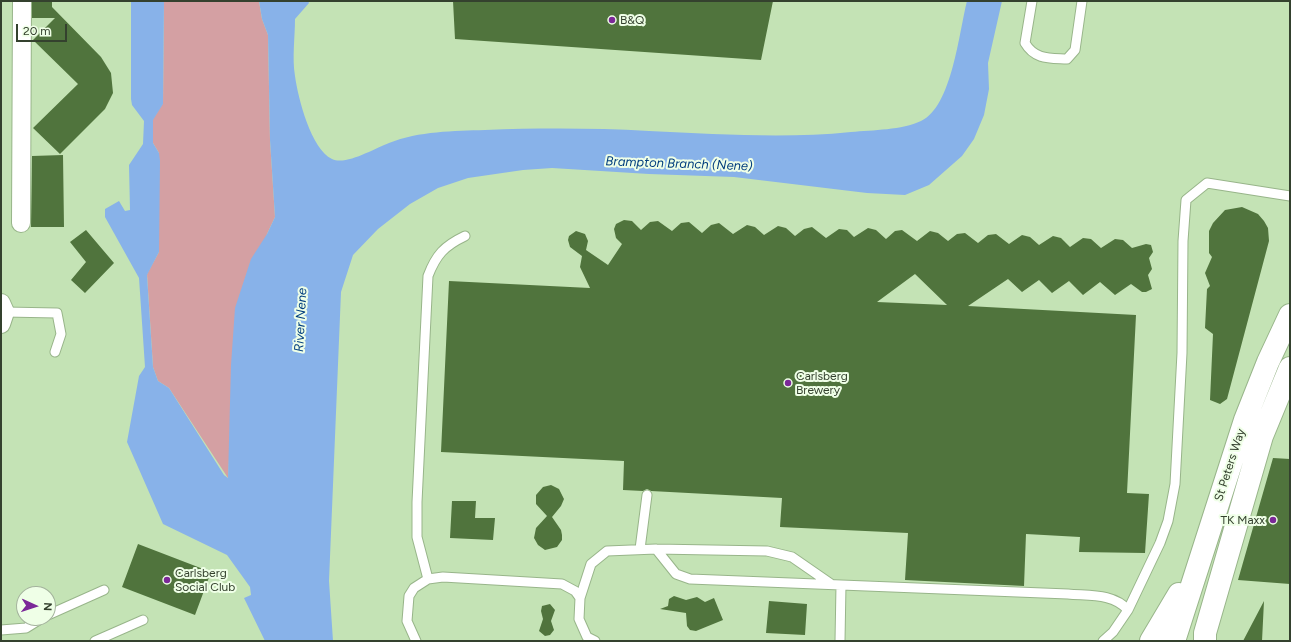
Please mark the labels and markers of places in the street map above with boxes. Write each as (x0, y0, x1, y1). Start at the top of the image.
place label: B&Q (620, 13, 644, 27)
marker: B&Q (607, 15, 617, 25)
place label: Carlsberg Brewery (796, 369, 848, 397)
marker: Carlsberg Brewery (783, 378, 793, 388)
place label: TK Maxx (1220, 513, 1265, 527)
marker: TK Maxx (1268, 515, 1278, 525)
place label: Carlsberg Social Club (175, 566, 235, 594)
marker: Carlsberg Social Club (162, 575, 172, 585)

